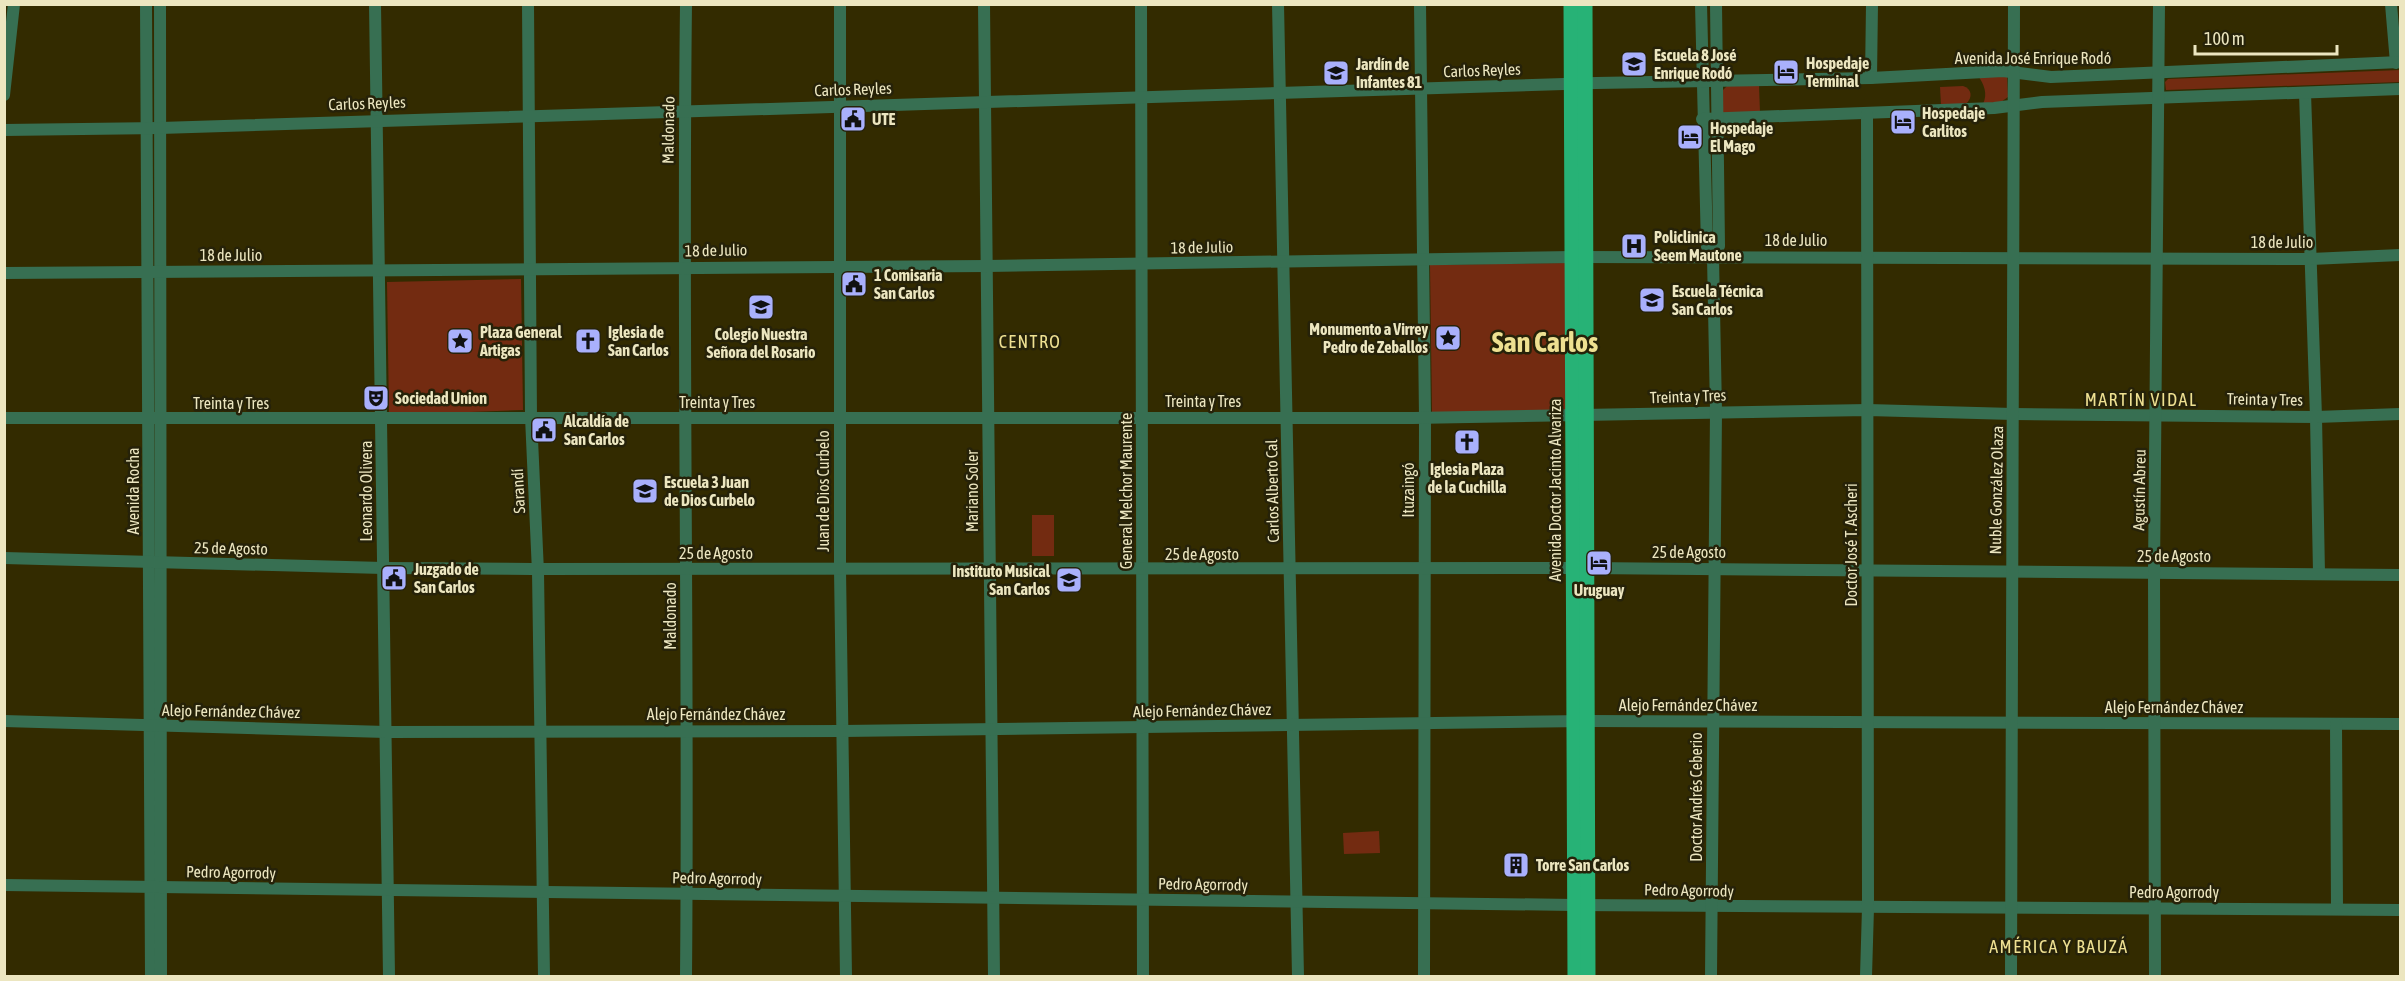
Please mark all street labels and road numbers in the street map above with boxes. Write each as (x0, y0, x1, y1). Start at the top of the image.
street label: Avenida José Enrique Rodó (1955, 49, 2111, 68)
street label: Carlos Reyles (1443, 60, 1521, 81)
street label: Carlos Reyles (814, 79, 892, 100)
street label: Carlos Reyles (328, 93, 406, 114)
street label: Maldonado (658, 96, 678, 164)
street label: 18 de Julio (1765, 231, 1827, 249)
street label: 18 de Julio (2251, 233, 2313, 251)
street label: 18 de Julio (1171, 237, 1233, 257)
street label: 18 de Julio (685, 240, 747, 260)
street label: 18 de Julio (200, 246, 262, 264)
street label: Treinta y Tres (1650, 386, 1727, 407)
street label: Treinta y Tres (2227, 389, 2304, 410)
street label: Treinta y Tres (1165, 392, 1241, 411)
street label: Treinta y Tres (679, 393, 755, 412)
street label: Treinta y Tres (193, 394, 269, 413)
street label: Avenida Doctor Jacinto Alvariza (1546, 399, 1564, 581)
street label: General Melchor Maurente (1117, 413, 1135, 569)
street label: Nuble González Olaza (1986, 425, 2006, 555)
street label: Juan de Dios Curbelo (814, 430, 832, 552)
street label: Carlos Alberto Cal (1262, 438, 1282, 543)
street label: Leonardo Olivera (357, 441, 375, 541)
street label: Avenida Rocha (124, 448, 142, 534)
street label: Agustín Abreu (2129, 449, 2150, 531)
street label: Mariano Soler (963, 450, 981, 532)
street label: Ituzaingó (1399, 462, 1418, 518)
street label: Sarandí (508, 468, 528, 514)
street label: Doctor José T. Ascheri (1842, 483, 1860, 607)
street label: 25 de Agosto (194, 538, 268, 559)
street label: 25 de Agosto (1652, 543, 1726, 562)
street label: 25 de Agosto (679, 544, 753, 563)
street label: 25 de Agosto (1165, 545, 1239, 564)
street label: 25 de Agosto (2137, 547, 2211, 566)
street label: Maldonado (661, 582, 679, 650)
street label: Alejo Fernández Chávez (1619, 696, 1757, 715)
street label: Alejo Fernández Chávez (2105, 698, 2243, 717)
street label: Alejo Fernández Chávez (1133, 700, 1272, 721)
street label: Alejo Fernández Chávez (162, 701, 301, 722)
street label: Alejo Fernández Chávez (647, 705, 785, 724)
street label: Doctor Andrés Ceberio (1687, 732, 1705, 862)
street label: Pedro Agorrody (186, 862, 277, 883)
street label: Pedro Agorrody (672, 868, 763, 889)
street label: Pedro Agorrody (1158, 874, 1249, 895)
street label: Pedro Agorrody (1644, 880, 1735, 901)
street label: Pedro Agorrody (2129, 883, 2219, 902)

